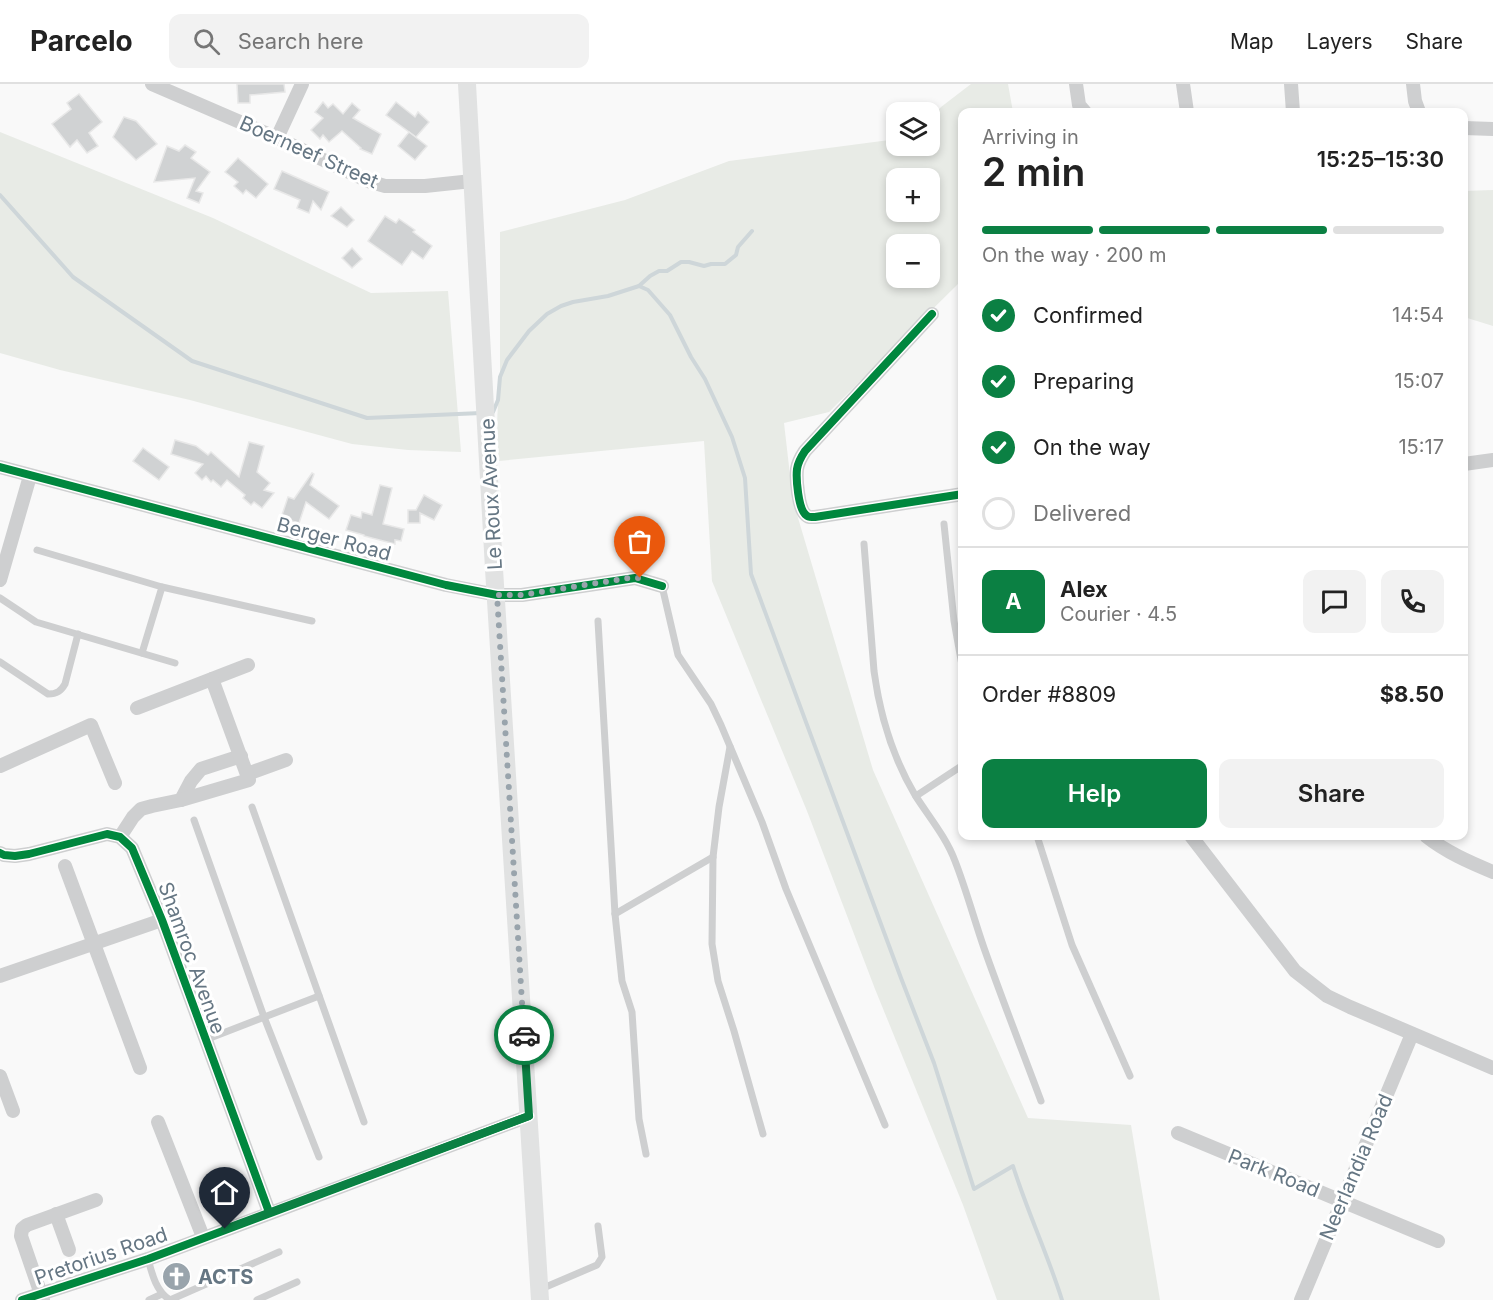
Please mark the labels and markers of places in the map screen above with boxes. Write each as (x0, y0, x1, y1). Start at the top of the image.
pin (614, 516, 665, 578)
pin (199, 1167, 250, 1229)
church icon: ACTS (161, 1261, 193, 1293)
place label: ACTS (198, 1265, 253, 1289)

